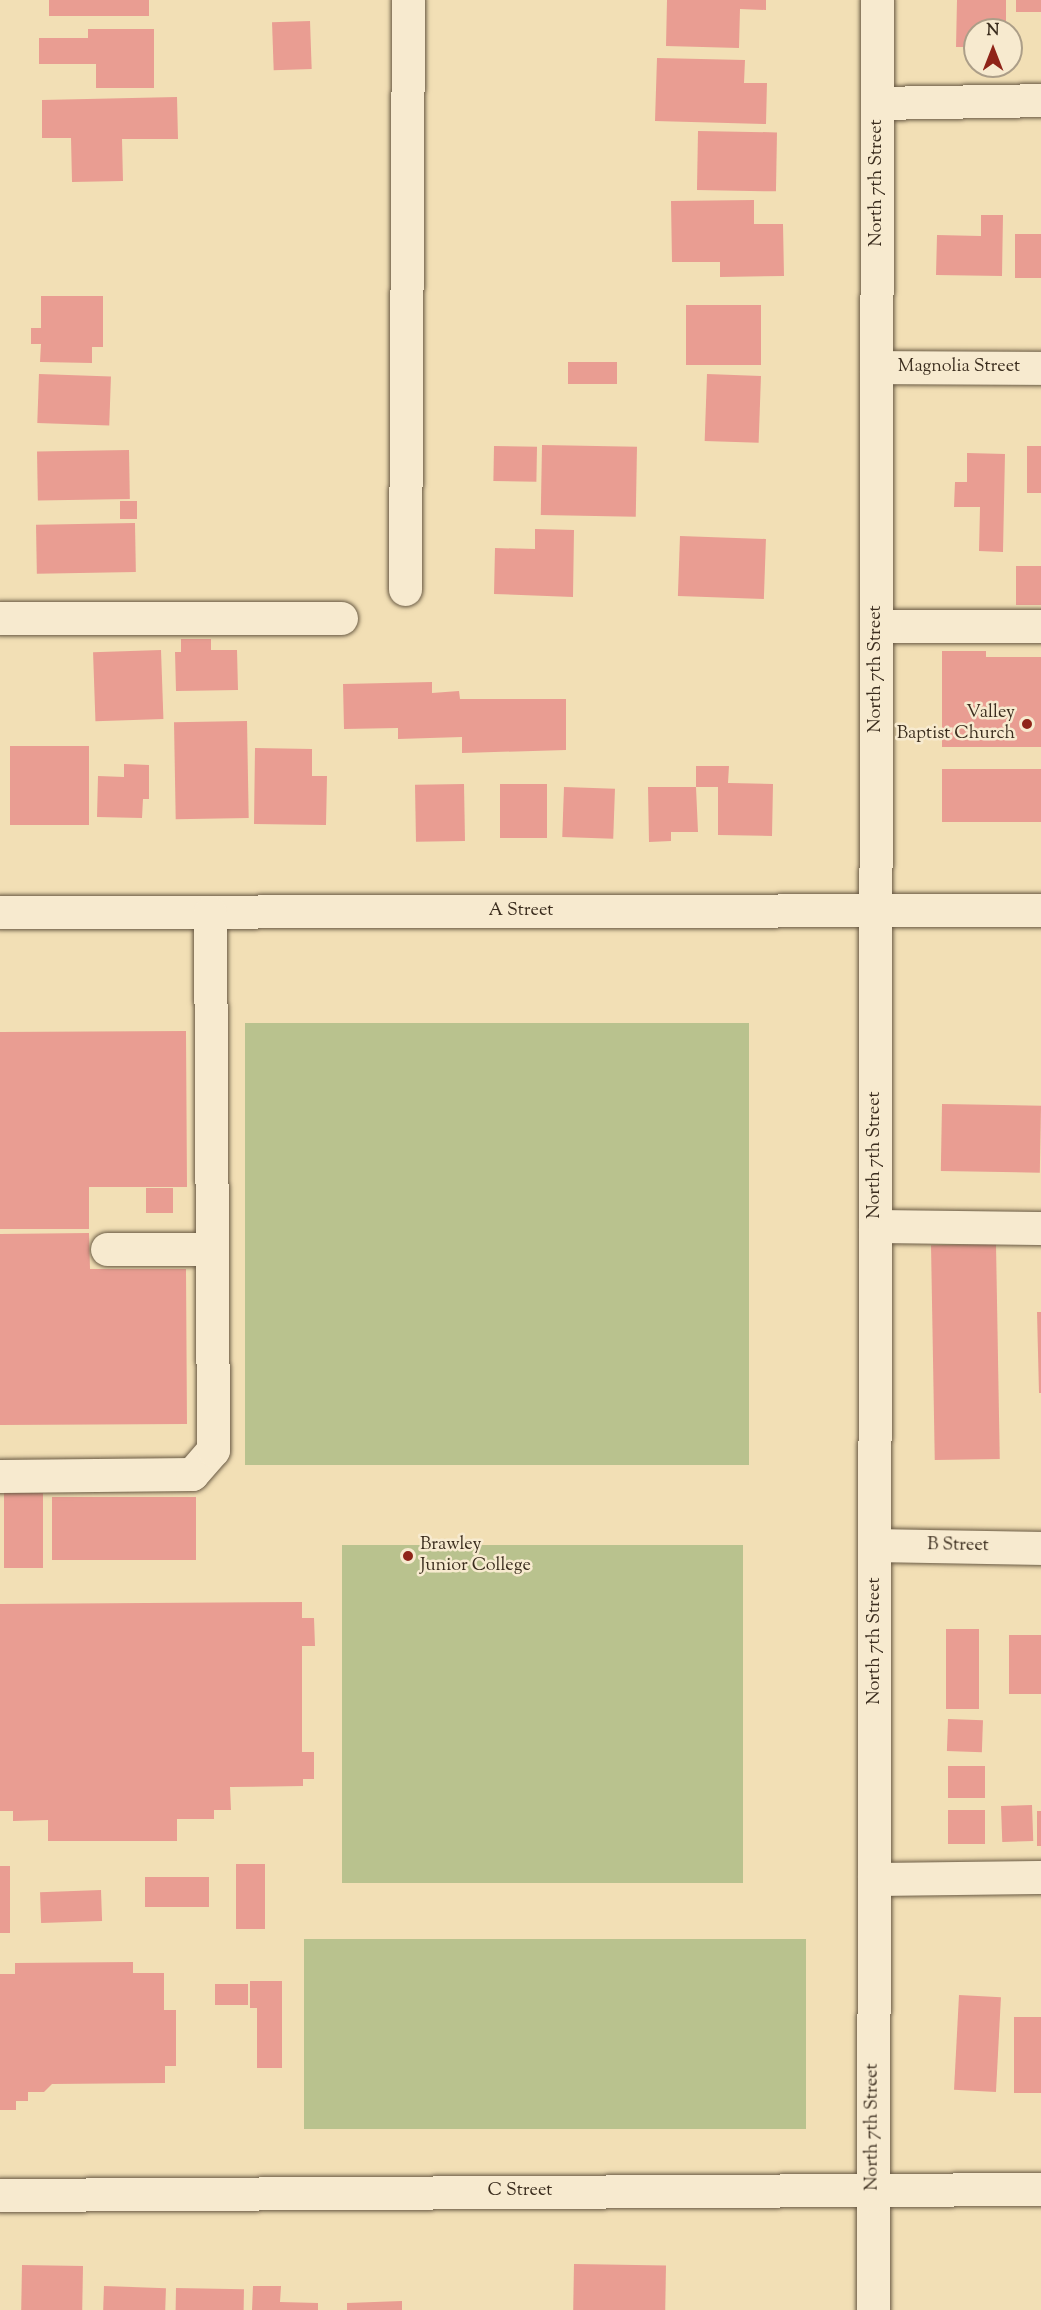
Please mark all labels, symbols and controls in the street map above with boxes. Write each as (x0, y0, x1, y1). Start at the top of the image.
north arrow (963, 18, 1023, 78)
text: N (987, 20, 999, 43)
street label: North 7th Street (866, 119, 888, 247)
street label: Magnolia Street (898, 356, 1020, 378)
street label: North 7th Street (865, 605, 887, 733)
place label: Valley Baptist Church (897, 703, 1015, 746)
marker: Valley Baptist Church (1020, 717, 1034, 731)
street label: A Street (489, 900, 553, 922)
street label: North 7th Street (864, 1091, 886, 1219)
place label: Brawley Junior College (420, 1535, 531, 1578)
street label: B Street (927, 1535, 989, 1557)
marker: Brawley Junior College (401, 1549, 415, 1563)
street label: North 7th Street (864, 1577, 886, 1705)
street label: North 7th Street (862, 2063, 884, 2191)
street label: C Street (488, 2180, 552, 2202)

